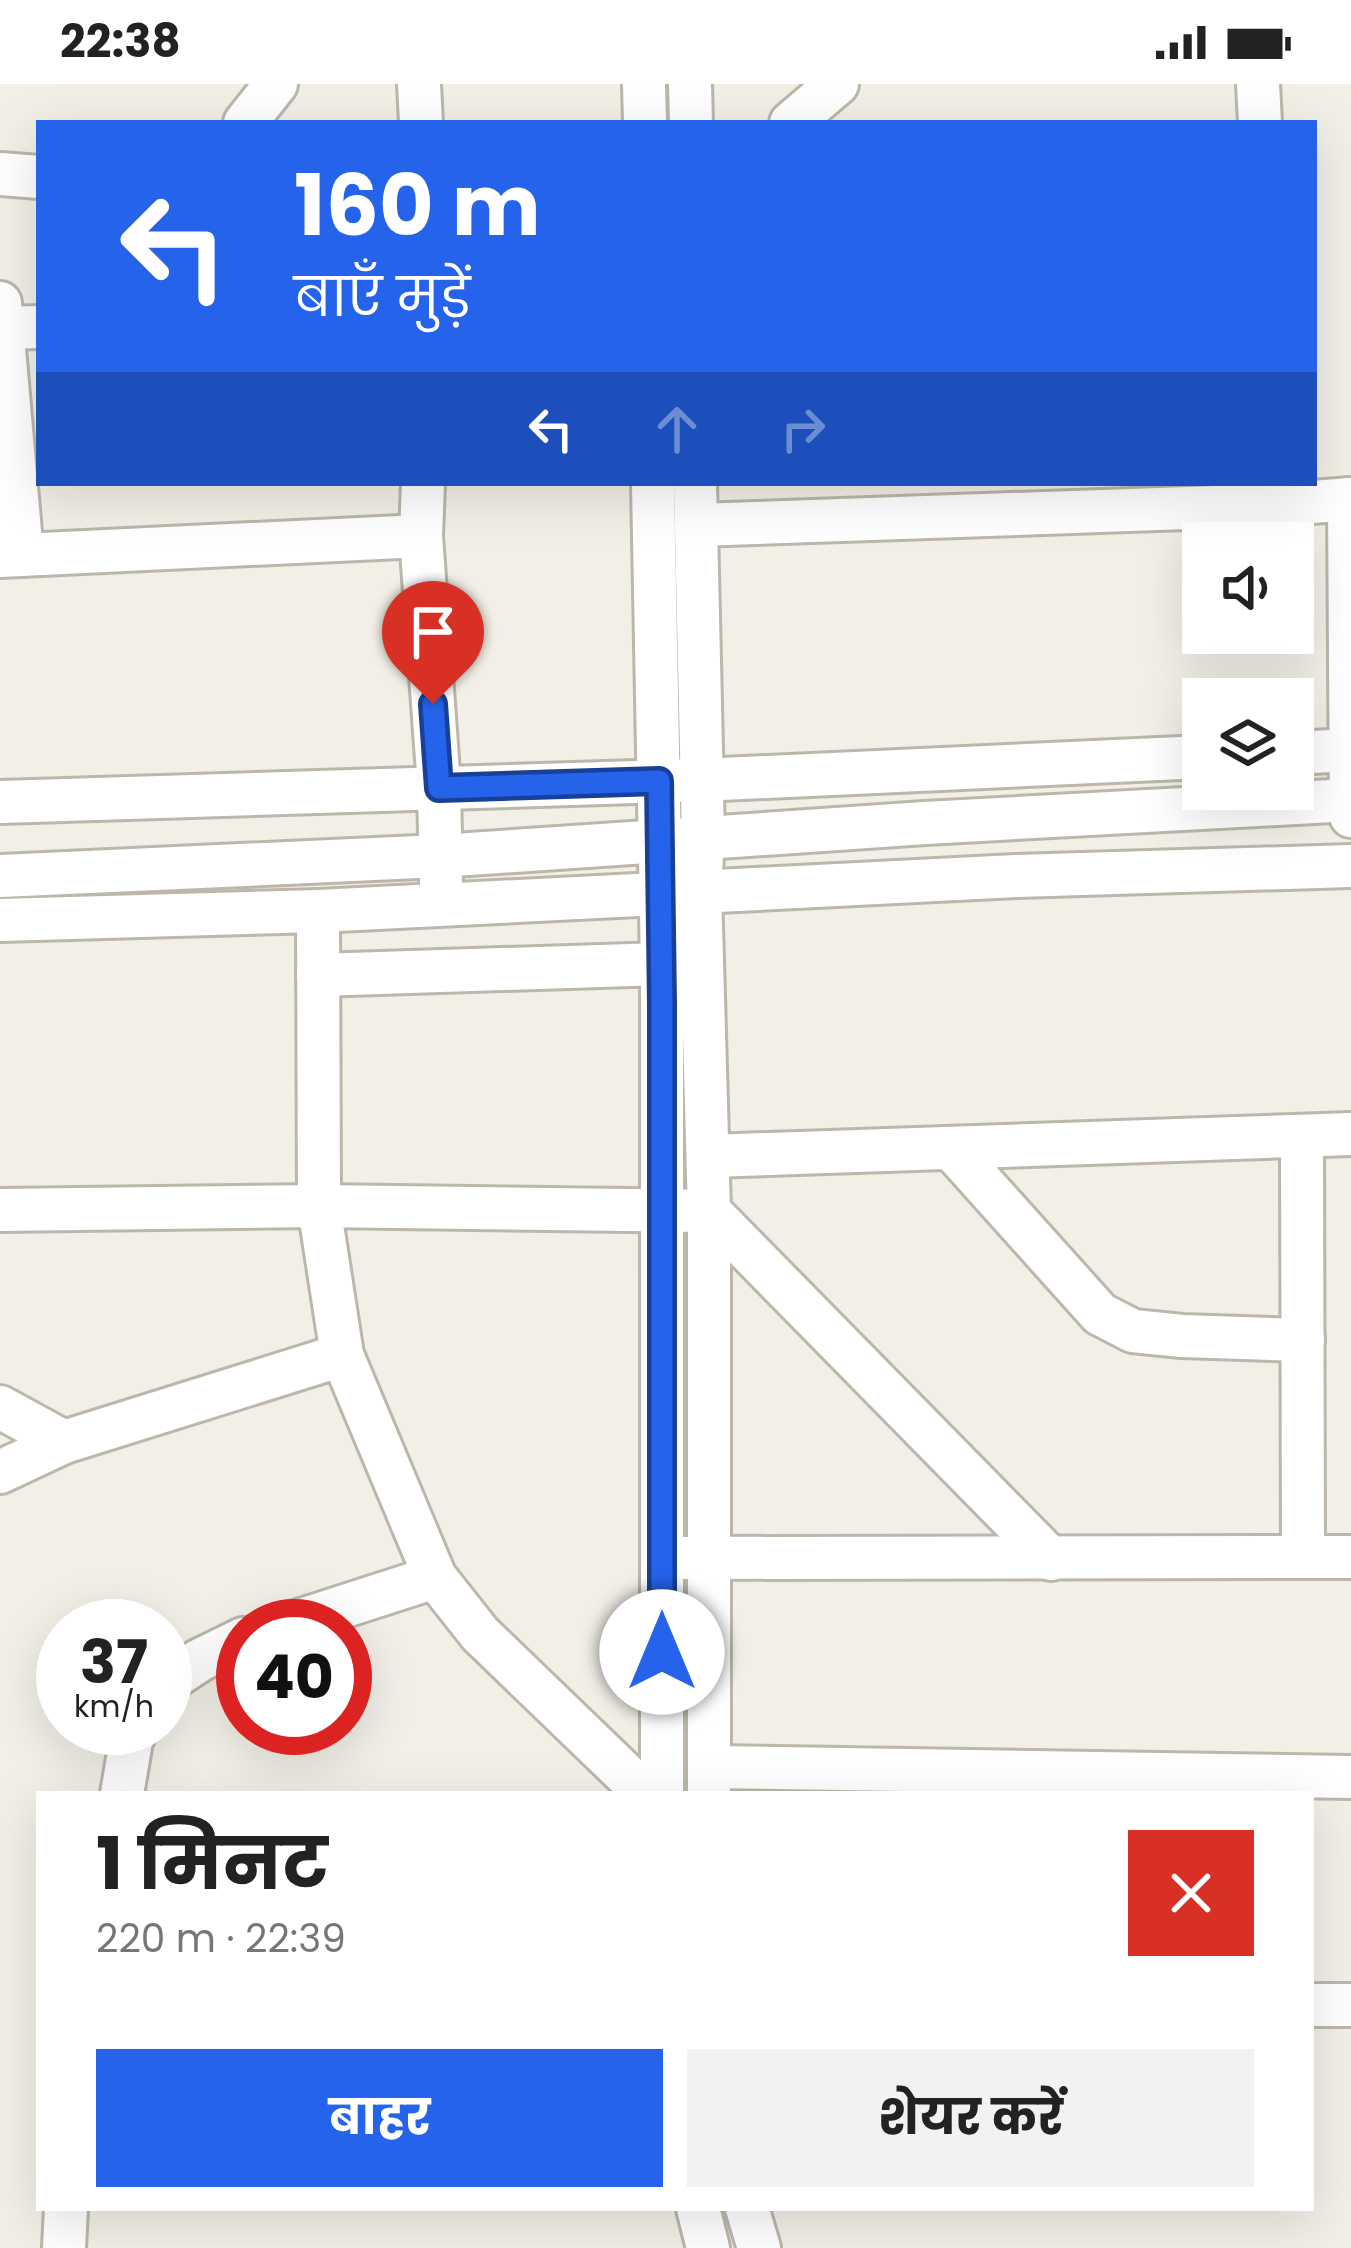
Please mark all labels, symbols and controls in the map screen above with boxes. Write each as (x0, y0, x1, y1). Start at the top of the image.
text: 22:38 (60, 10, 181, 73)
text: 160 m (294, 147, 541, 264)
icon: left (96, 168, 252, 324)
text: बाएँ मुड़ें (294, 259, 470, 335)
icon: left (518, 396, 584, 462)
icon: ahead (644, 396, 710, 462)
icon: right (770, 396, 836, 462)
map controls (1182, 522, 1314, 810)
button: sound (1182, 522, 1314, 654)
pin (382, 581, 484, 704)
icon: arrive (400, 599, 466, 665)
button: layers (1182, 678, 1314, 810)
position arrow (599, 1589, 725, 1715)
speed limit sign: 40 (216, 1599, 372, 1755)
text: 37 (80, 1620, 148, 1704)
text: km/h (74, 1685, 154, 1728)
text: 1 मिनट (96, 1813, 328, 1914)
button: close (1128, 1830, 1254, 1956)
text: 220 m · 22:39 (96, 1911, 346, 1966)
button: बाहर (96, 2049, 663, 2187)
button: शेयर करें (687, 2049, 1254, 2187)

